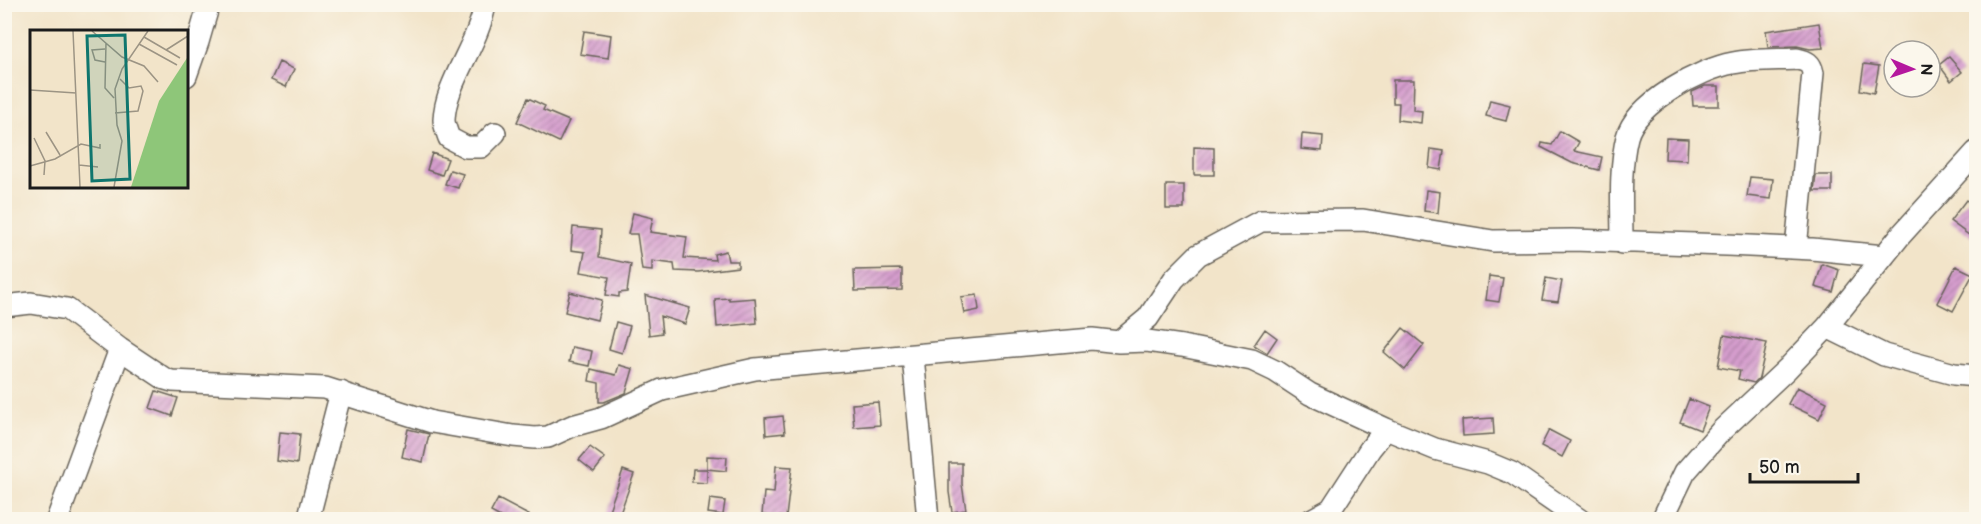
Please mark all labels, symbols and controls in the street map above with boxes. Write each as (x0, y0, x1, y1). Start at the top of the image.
inset map (30, 30, 188, 188)
north arrow (1882, 39, 1942, 99)
text: N (1916, 63, 1935, 76)
scale bar (1750, 446, 1858, 484)
text: 50 m (1759, 457, 1800, 478)

